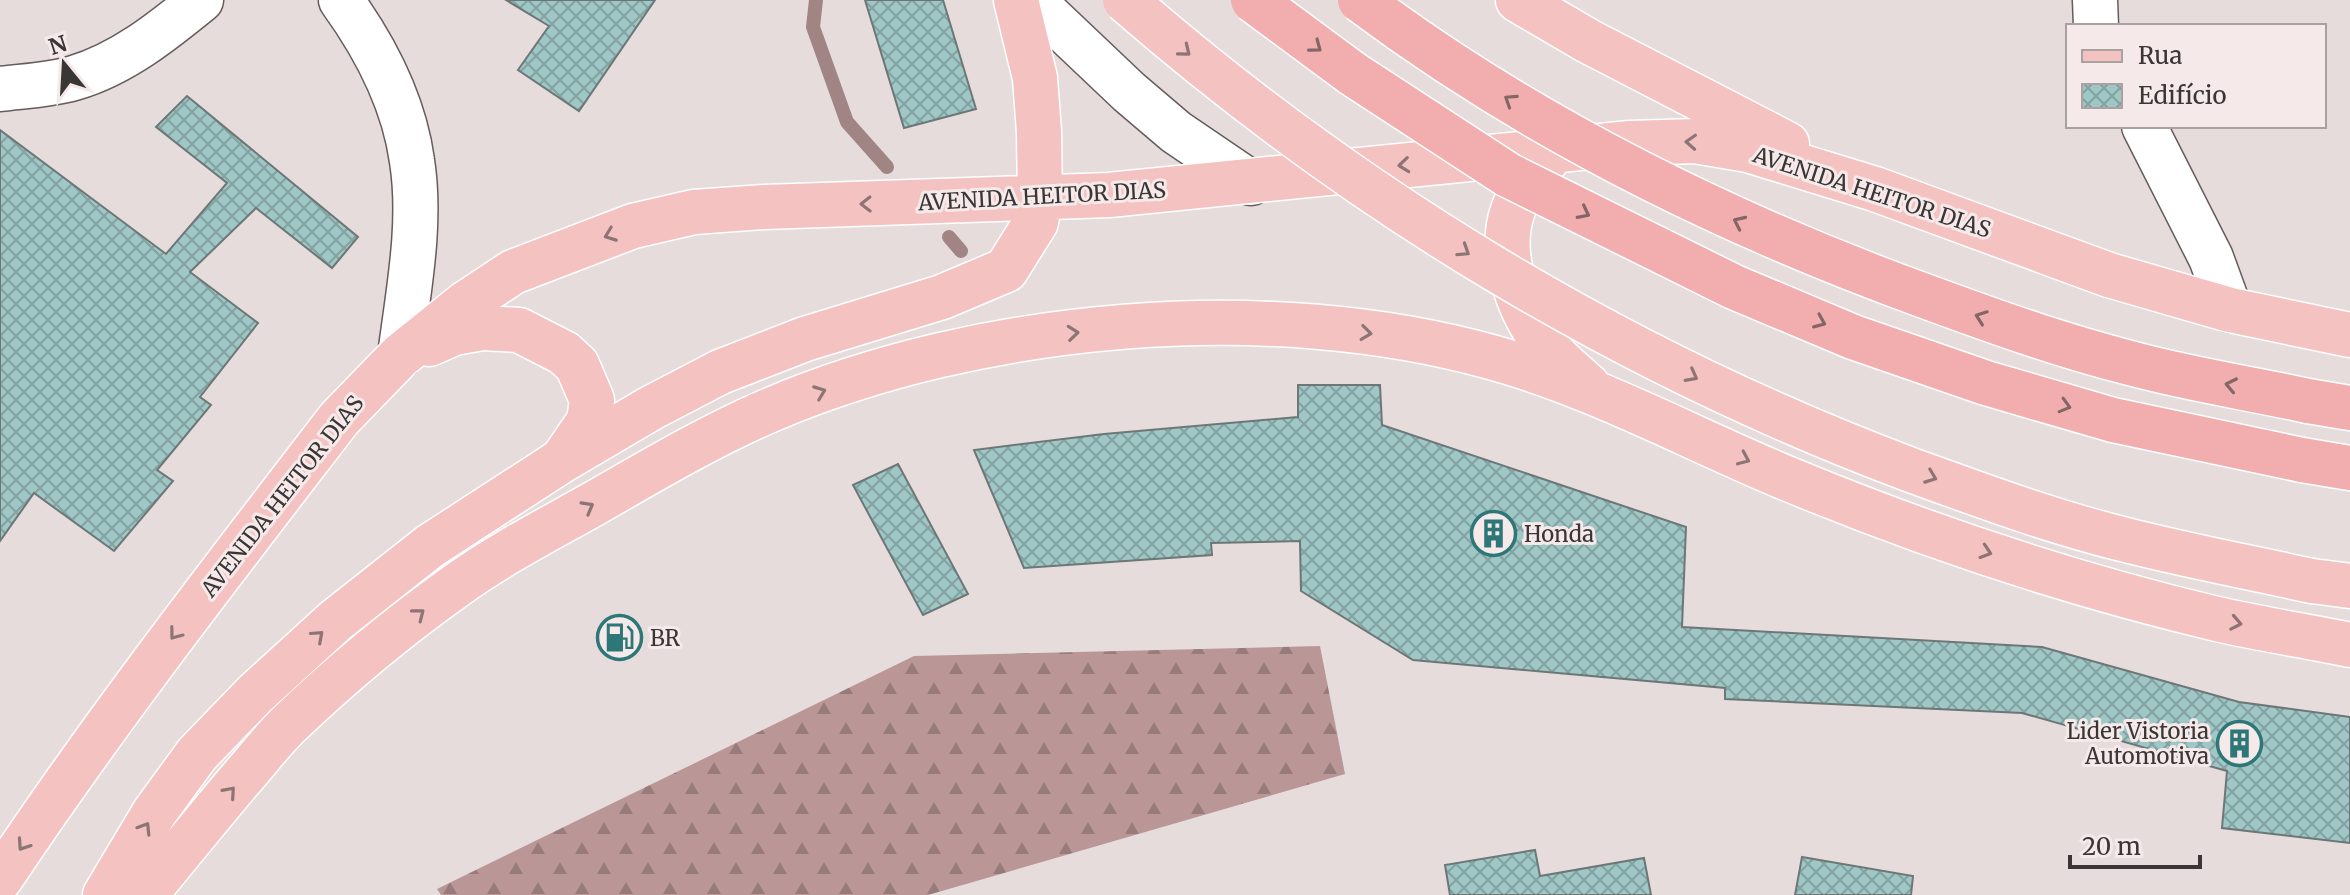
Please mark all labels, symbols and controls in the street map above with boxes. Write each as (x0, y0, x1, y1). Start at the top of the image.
north arrow (24, 24, 104, 104)
legend (2066, 24, 2326, 128)
text: N (45, 29, 71, 61)
one-way arrow (1307, 37, 1322, 51)
text: Rua (2138, 40, 2182, 71)
one-way arrow (1176, 41, 1191, 55)
text: Edifício (2138, 80, 2226, 111)
one-way arrow (1504, 94, 1518, 109)
one-way arrow (1684, 134, 1697, 151)
street label: AVENIDA HEITOR DIAS (1749, 140, 1994, 244)
one-way arrow (1398, 157, 1411, 174)
street label: AVENIDA HEITOR DIAS (916, 176, 1167, 217)
one-way arrow (859, 195, 872, 213)
one-way arrow (1575, 204, 1590, 219)
one-way arrow (1733, 216, 1747, 232)
one-way arrow (604, 225, 618, 242)
one-way arrow (1455, 241, 1470, 256)
one-way arrow (1975, 310, 1989, 327)
one-way arrow (1811, 313, 1826, 329)
one-way arrow (1066, 324, 1079, 341)
one-way arrow (1359, 324, 1373, 341)
one-way arrow (1683, 367, 1698, 382)
one-way arrow (2225, 377, 2239, 394)
one-way arrow (812, 385, 826, 402)
street label: AVENIDA HEITOR DIAS (194, 390, 369, 603)
one-way arrow (2058, 397, 2072, 413)
one-way arrow (1735, 450, 1750, 466)
one-way arrow (1923, 467, 1937, 484)
one-way arrow (579, 501, 593, 517)
building icon: Honda (1469, 510, 1517, 558)
place label: Honda (1524, 520, 1594, 548)
one-way arrow (1979, 543, 1993, 559)
one-way arrow (410, 610, 425, 624)
one-way arrow (2230, 613, 2243, 630)
fuel station icon: BR (595, 614, 643, 662)
place label: BR (650, 624, 680, 652)
one-way arrow (170, 625, 185, 639)
one-way arrow (309, 631, 323, 646)
place label: Lider Vistoria Automotiva (2066, 717, 2209, 770)
building icon: Lider Vistoria Automotiva (2216, 720, 2264, 768)
one-way arrow (220, 786, 235, 801)
scale bar (2070, 819, 2200, 869)
one-way arrow (135, 822, 150, 837)
text: 20 m (2082, 831, 2141, 862)
one-way arrow (18, 836, 33, 850)

